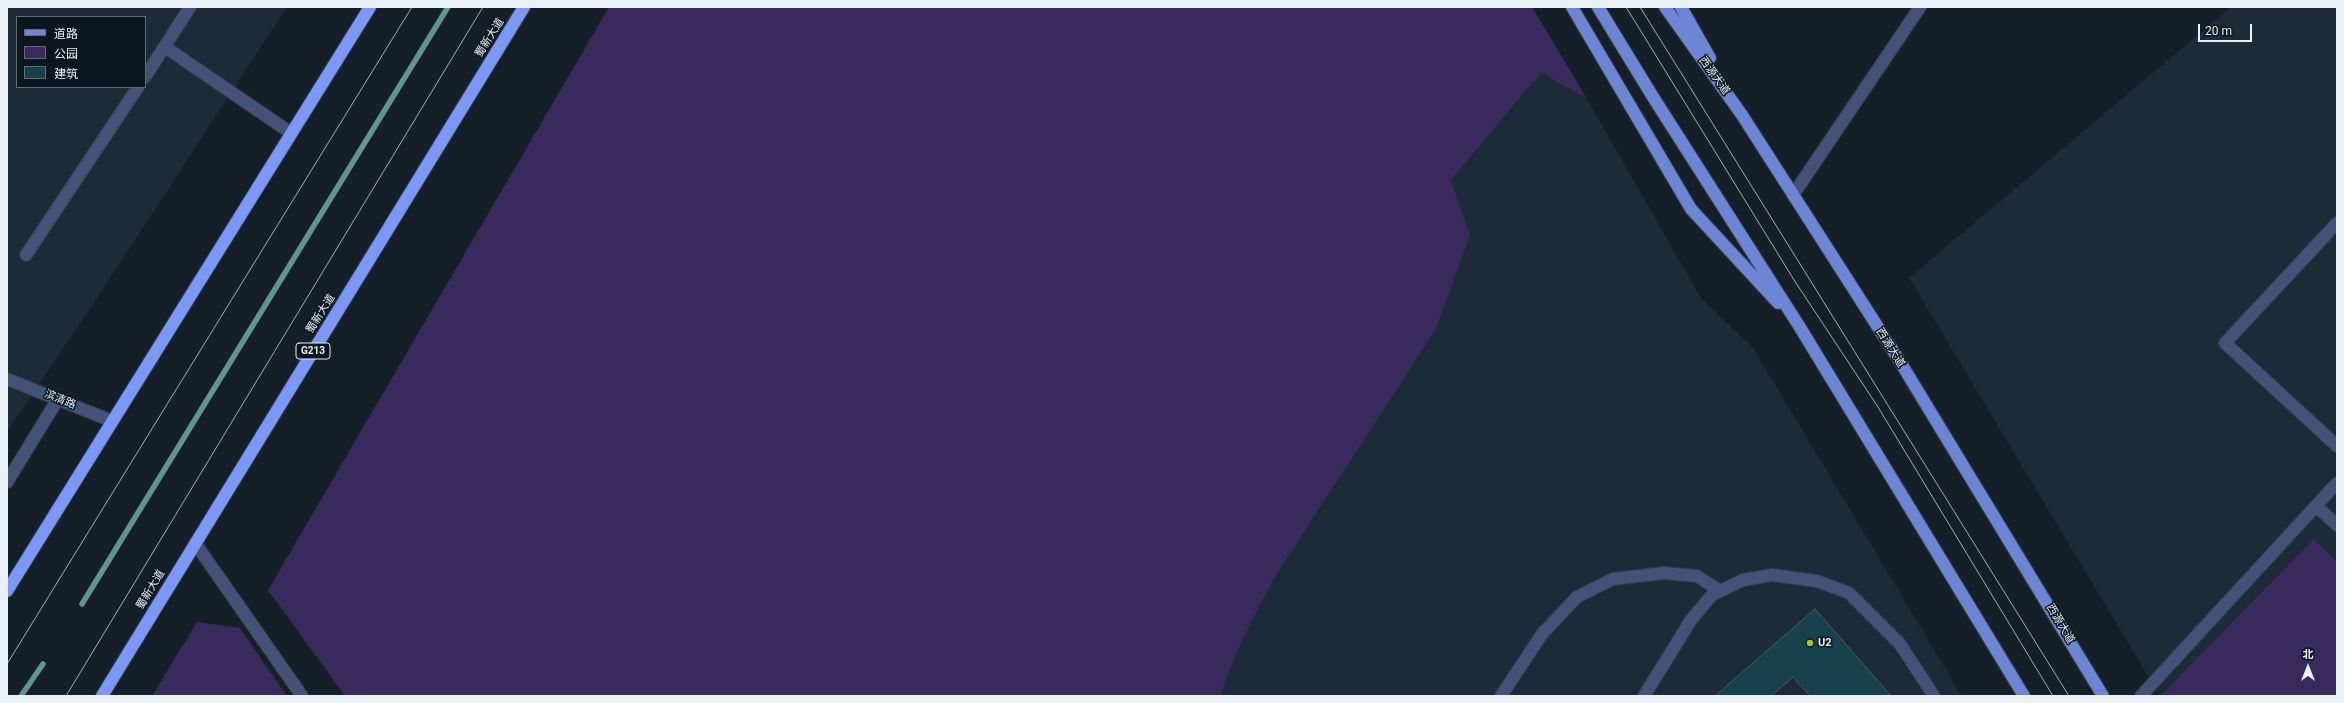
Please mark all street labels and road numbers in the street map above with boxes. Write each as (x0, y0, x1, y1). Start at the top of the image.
street label: 蜀新大道 (473, 16, 507, 60)
street label: 西源大道 (1696, 54, 1732, 98)
street label: 蜀新大道 (304, 292, 338, 336)
street label: 西源大道 (1873, 326, 1907, 370)
road number: G213 (296, 343, 330, 359)
street label: 滨清路 (42, 388, 78, 412)
street label: 蜀新大道 (134, 568, 168, 612)
street label: 西源大道 (2043, 602, 2077, 646)

